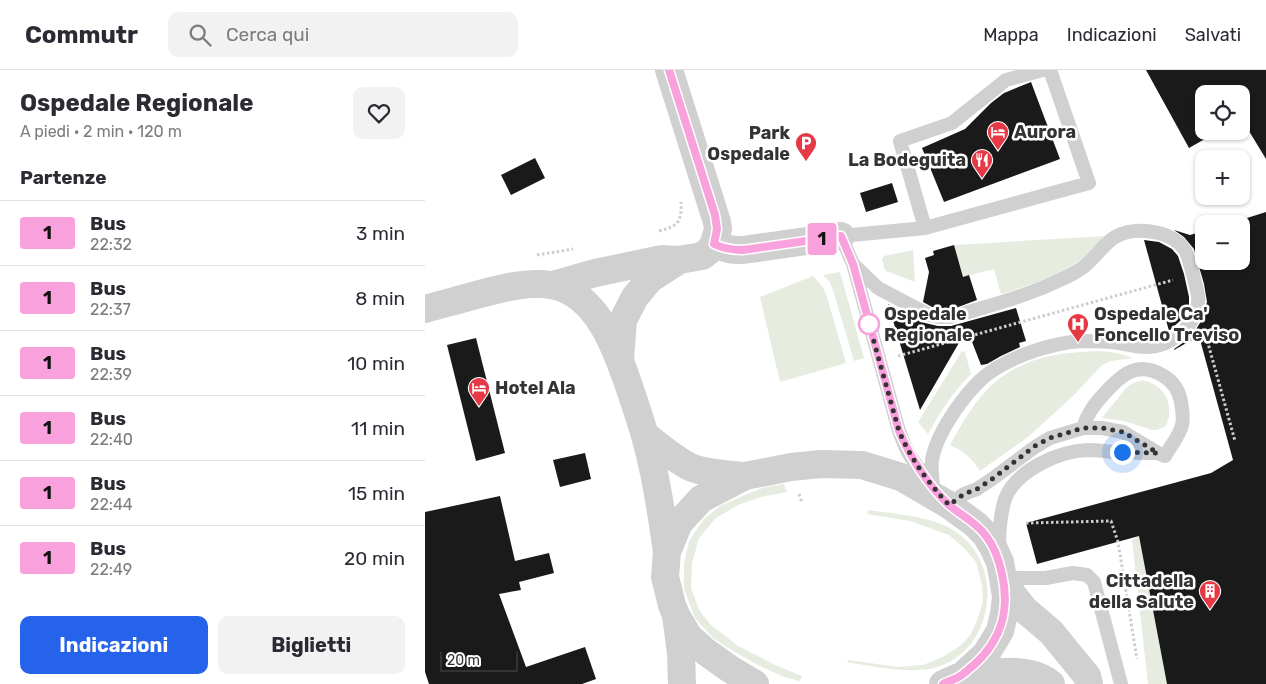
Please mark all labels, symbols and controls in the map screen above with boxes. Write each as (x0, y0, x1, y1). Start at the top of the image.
search box (168, 12, 518, 57)
text: Commutr (25, 21, 138, 49)
icon: search (186, 21, 214, 49)
text: Cerca qui (226, 23, 309, 46)
text: Mappa (983, 24, 1039, 46)
text: Indicazioni (1067, 24, 1157, 46)
text: Salvati (1185, 24, 1241, 46)
map controls (1195, 85, 1250, 270)
button: locate (1195, 85, 1250, 140)
button: heart (353, 87, 405, 139)
text: Ospedale Regionale (20, 89, 253, 117)
hotel icon: Aurora (986, 120, 1010, 151)
place label: Aurora (1014, 121, 1076, 143)
text: A piedi · 2 min · 120 m (20, 122, 182, 141)
place label: Park Ospedale (707, 122, 790, 165)
parking icon: Park Ospedale (794, 131, 818, 162)
restaurant icon: La Bodeguita (970, 148, 994, 179)
place label: La Bodeguita (848, 149, 966, 171)
button: + (1195, 150, 1250, 205)
text: Partenze (20, 166, 107, 189)
text: Bus (90, 212, 126, 235)
button: − (1195, 215, 1250, 270)
text: 1 (43, 222, 52, 244)
text: 3 min (356, 222, 405, 245)
line badge: 1 (806, 223, 838, 255)
text: 1 (818, 228, 826, 250)
text: 22:32 (90, 235, 132, 254)
text: Bus (90, 277, 126, 300)
text: 1 (43, 287, 52, 309)
text: 8 min (355, 287, 405, 310)
text: 22:37 (90, 300, 131, 319)
place label: Ospedale Regionale (884, 303, 973, 346)
place label: Ospedale Ca' Foncello Treviso (1094, 303, 1239, 346)
hospital icon: Ospedale Ca' Foncello Treviso (1066, 312, 1090, 343)
marker: Ospedale Regionale (858, 313, 880, 335)
text: Bus (90, 342, 126, 365)
text: 1 (43, 352, 52, 374)
text: 10 min (347, 352, 405, 375)
text: 22:39 (90, 365, 132, 384)
hotel icon: Hotel Ala (467, 376, 491, 407)
place label: Hotel Ala (495, 377, 576, 399)
text: Bus (90, 407, 126, 430)
text: 1 (43, 417, 52, 439)
text: 11 min (351, 417, 405, 440)
text: 22:40 (90, 430, 133, 449)
your location (1110, 440, 1135, 465)
text: Bus (90, 472, 126, 495)
text: 1 (43, 482, 52, 504)
text: 15 min (348, 482, 405, 505)
text: 22:44 (90, 495, 133, 514)
text: Bus (90, 537, 126, 560)
text: 1 (43, 547, 52, 569)
text: 20 min (344, 547, 405, 570)
text: 22:49 (90, 560, 132, 579)
place label: Cittadella della Salute (1089, 570, 1194, 613)
building icon: Cittadella della Salute (1198, 579, 1222, 610)
button: Indicazioni (20, 616, 208, 674)
button: Biglietti (218, 616, 405, 674)
scale bar (440, 649, 517, 672)
text: 20 m (447, 652, 480, 669)

